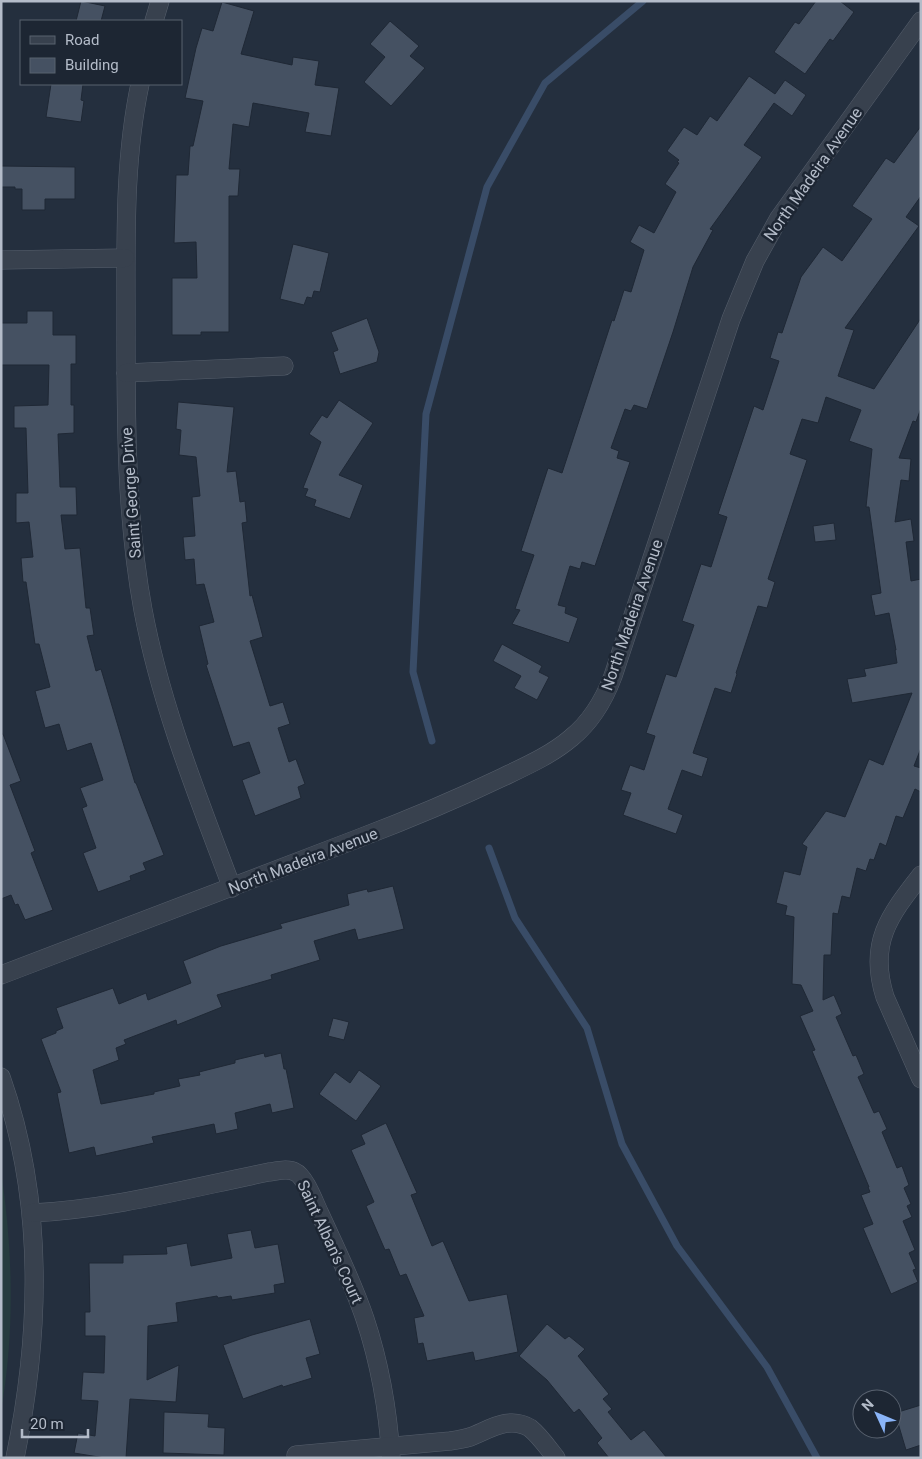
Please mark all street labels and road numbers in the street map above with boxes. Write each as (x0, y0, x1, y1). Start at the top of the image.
street label: North Madeira Avenue (760, 104, 866, 244)
street label: Saint George Drive (117, 427, 145, 559)
street label: North Madeira Avenue (597, 537, 667, 693)
street label: North Madeira Avenue (226, 824, 380, 898)
street label: Saint Alban's Court (293, 1177, 367, 1307)

